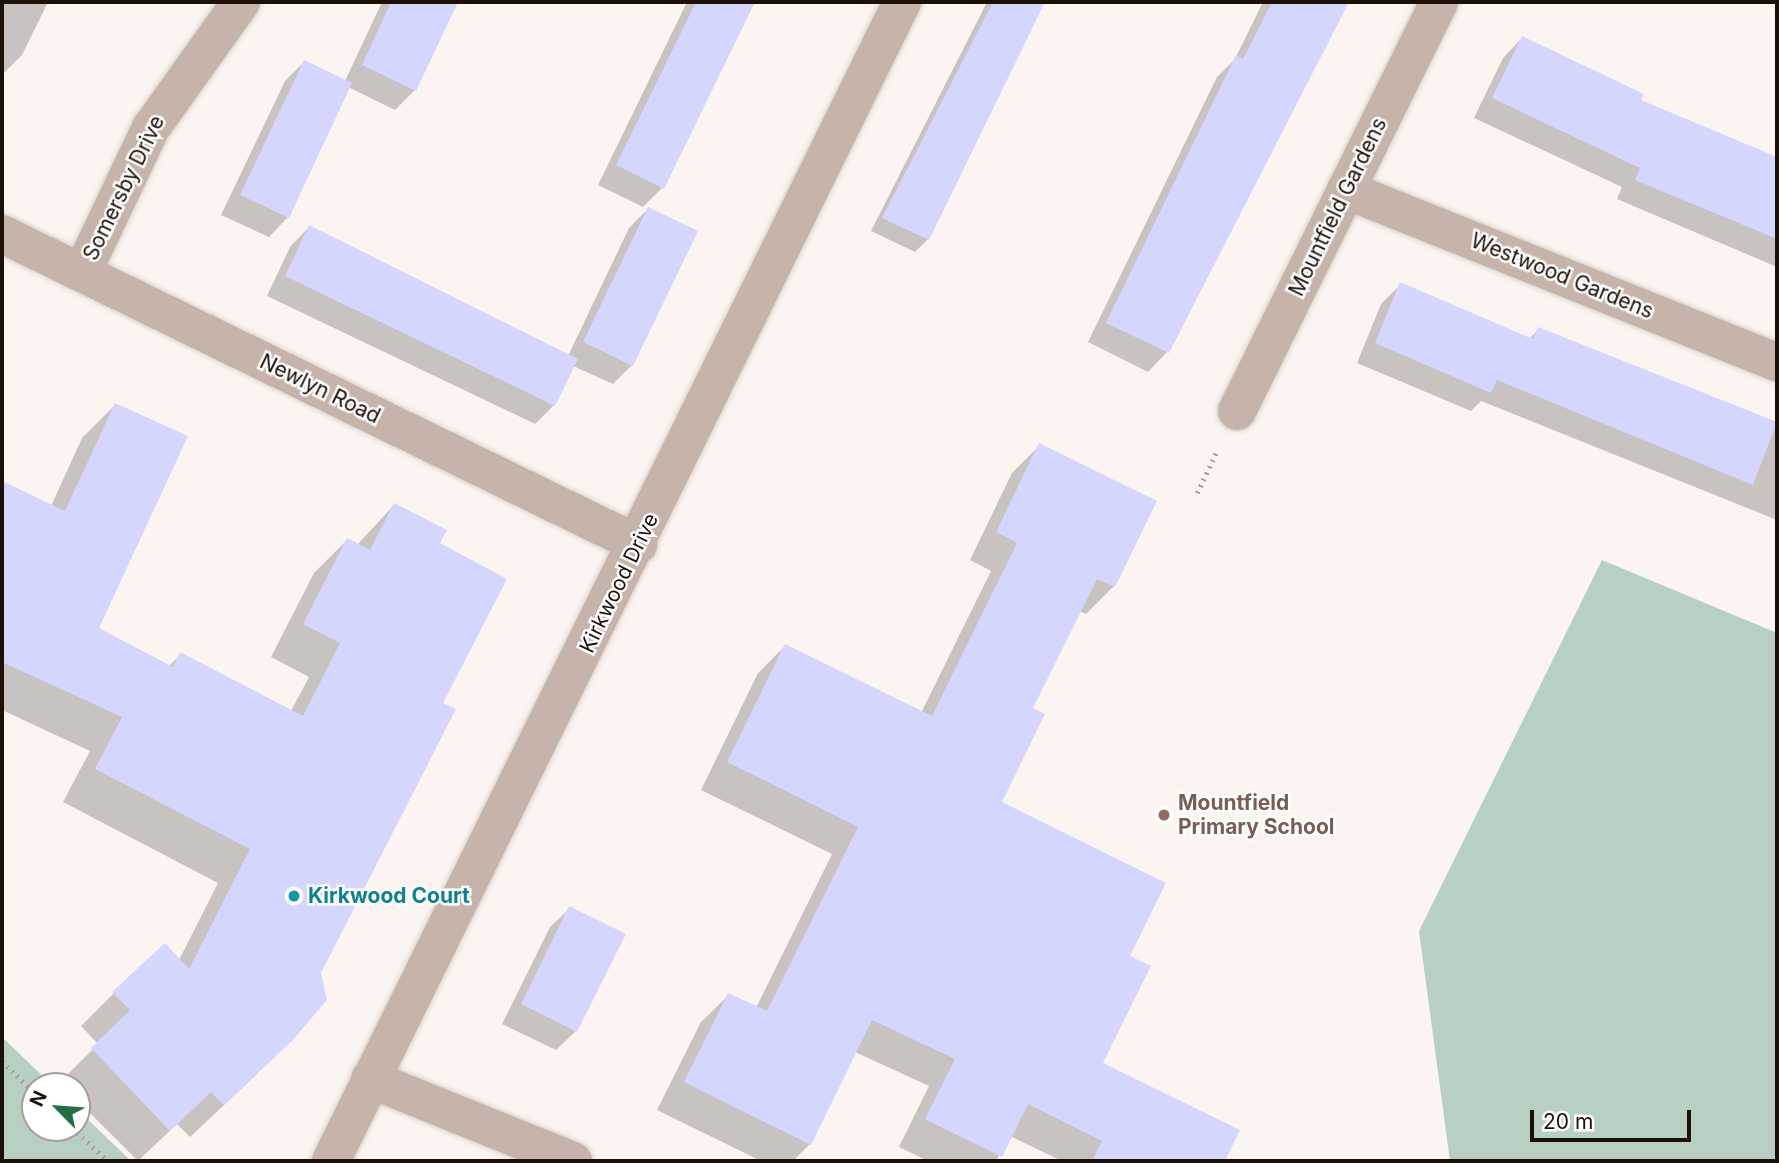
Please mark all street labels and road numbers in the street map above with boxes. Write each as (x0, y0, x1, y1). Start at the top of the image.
street label: Somersby Drive (78, 111, 170, 265)
street label: Mountfield Gardens (1284, 114, 1392, 300)
street label: Westwood Gardens (1467, 228, 1657, 324)
street label: Newlyn Road (256, 349, 384, 429)
street label: Kirkwood Drive (574, 509, 664, 657)

